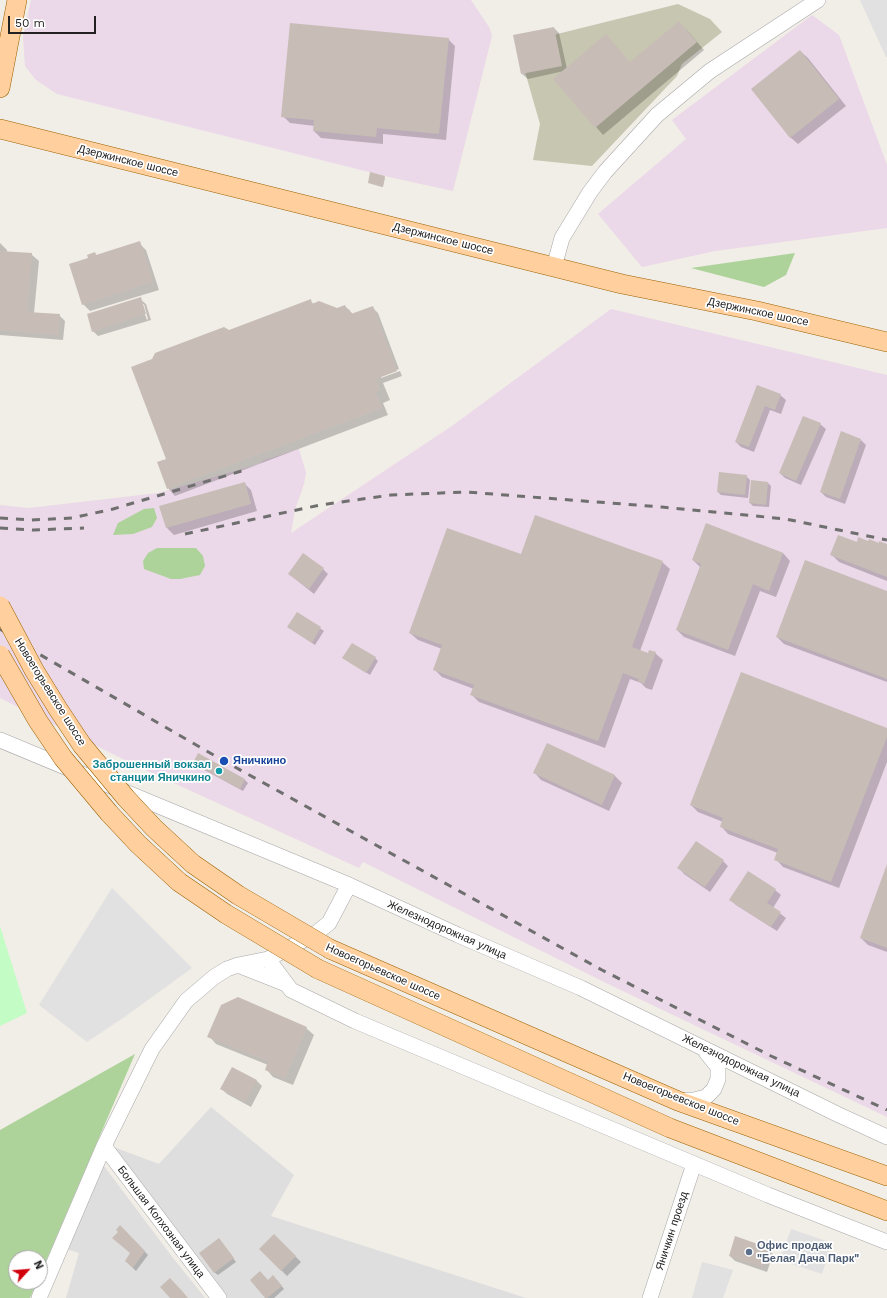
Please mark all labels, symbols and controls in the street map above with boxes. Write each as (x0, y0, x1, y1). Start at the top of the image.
scale bar (10, 8, 98, 34)
text: 50 m (15, 16, 45, 30)
street label: Дзержинское шоссе (76, 142, 180, 180)
street label: Дзержинское шоссе (391, 220, 495, 258)
street label: Дзержинское шоссе (706, 295, 810, 329)
street label: Новоегорьевское шоссе (12, 636, 88, 748)
place label: Яничкино (233, 754, 286, 768)
marker: Яничкино (218, 755, 230, 767)
place label: Заброшенный вокзал станции Яничкино (93, 758, 211, 784)
marker: Заброшенный вокзал станции Яничкино (214, 766, 224, 776)
street label: Железнодорожная улица (385, 898, 509, 962)
street label: Новоегорьевское шоссе (324, 941, 442, 1003)
street label: Железнодорожная улица (680, 1032, 802, 1100)
street label: Новоегорьевское шоссе (621, 1070, 741, 1128)
street label: Большая Колхозная улица (114, 1163, 208, 1281)
street label: Яничкин проезд (653, 1190, 691, 1272)
place label: Офис продаж "Белая Дача Парк" (757, 1239, 859, 1265)
marker: Офис продаж "Белая Дача Парк" (744, 1247, 754, 1257)
north arrow (8, 1250, 48, 1290)
text: N (31, 1258, 46, 1271)

